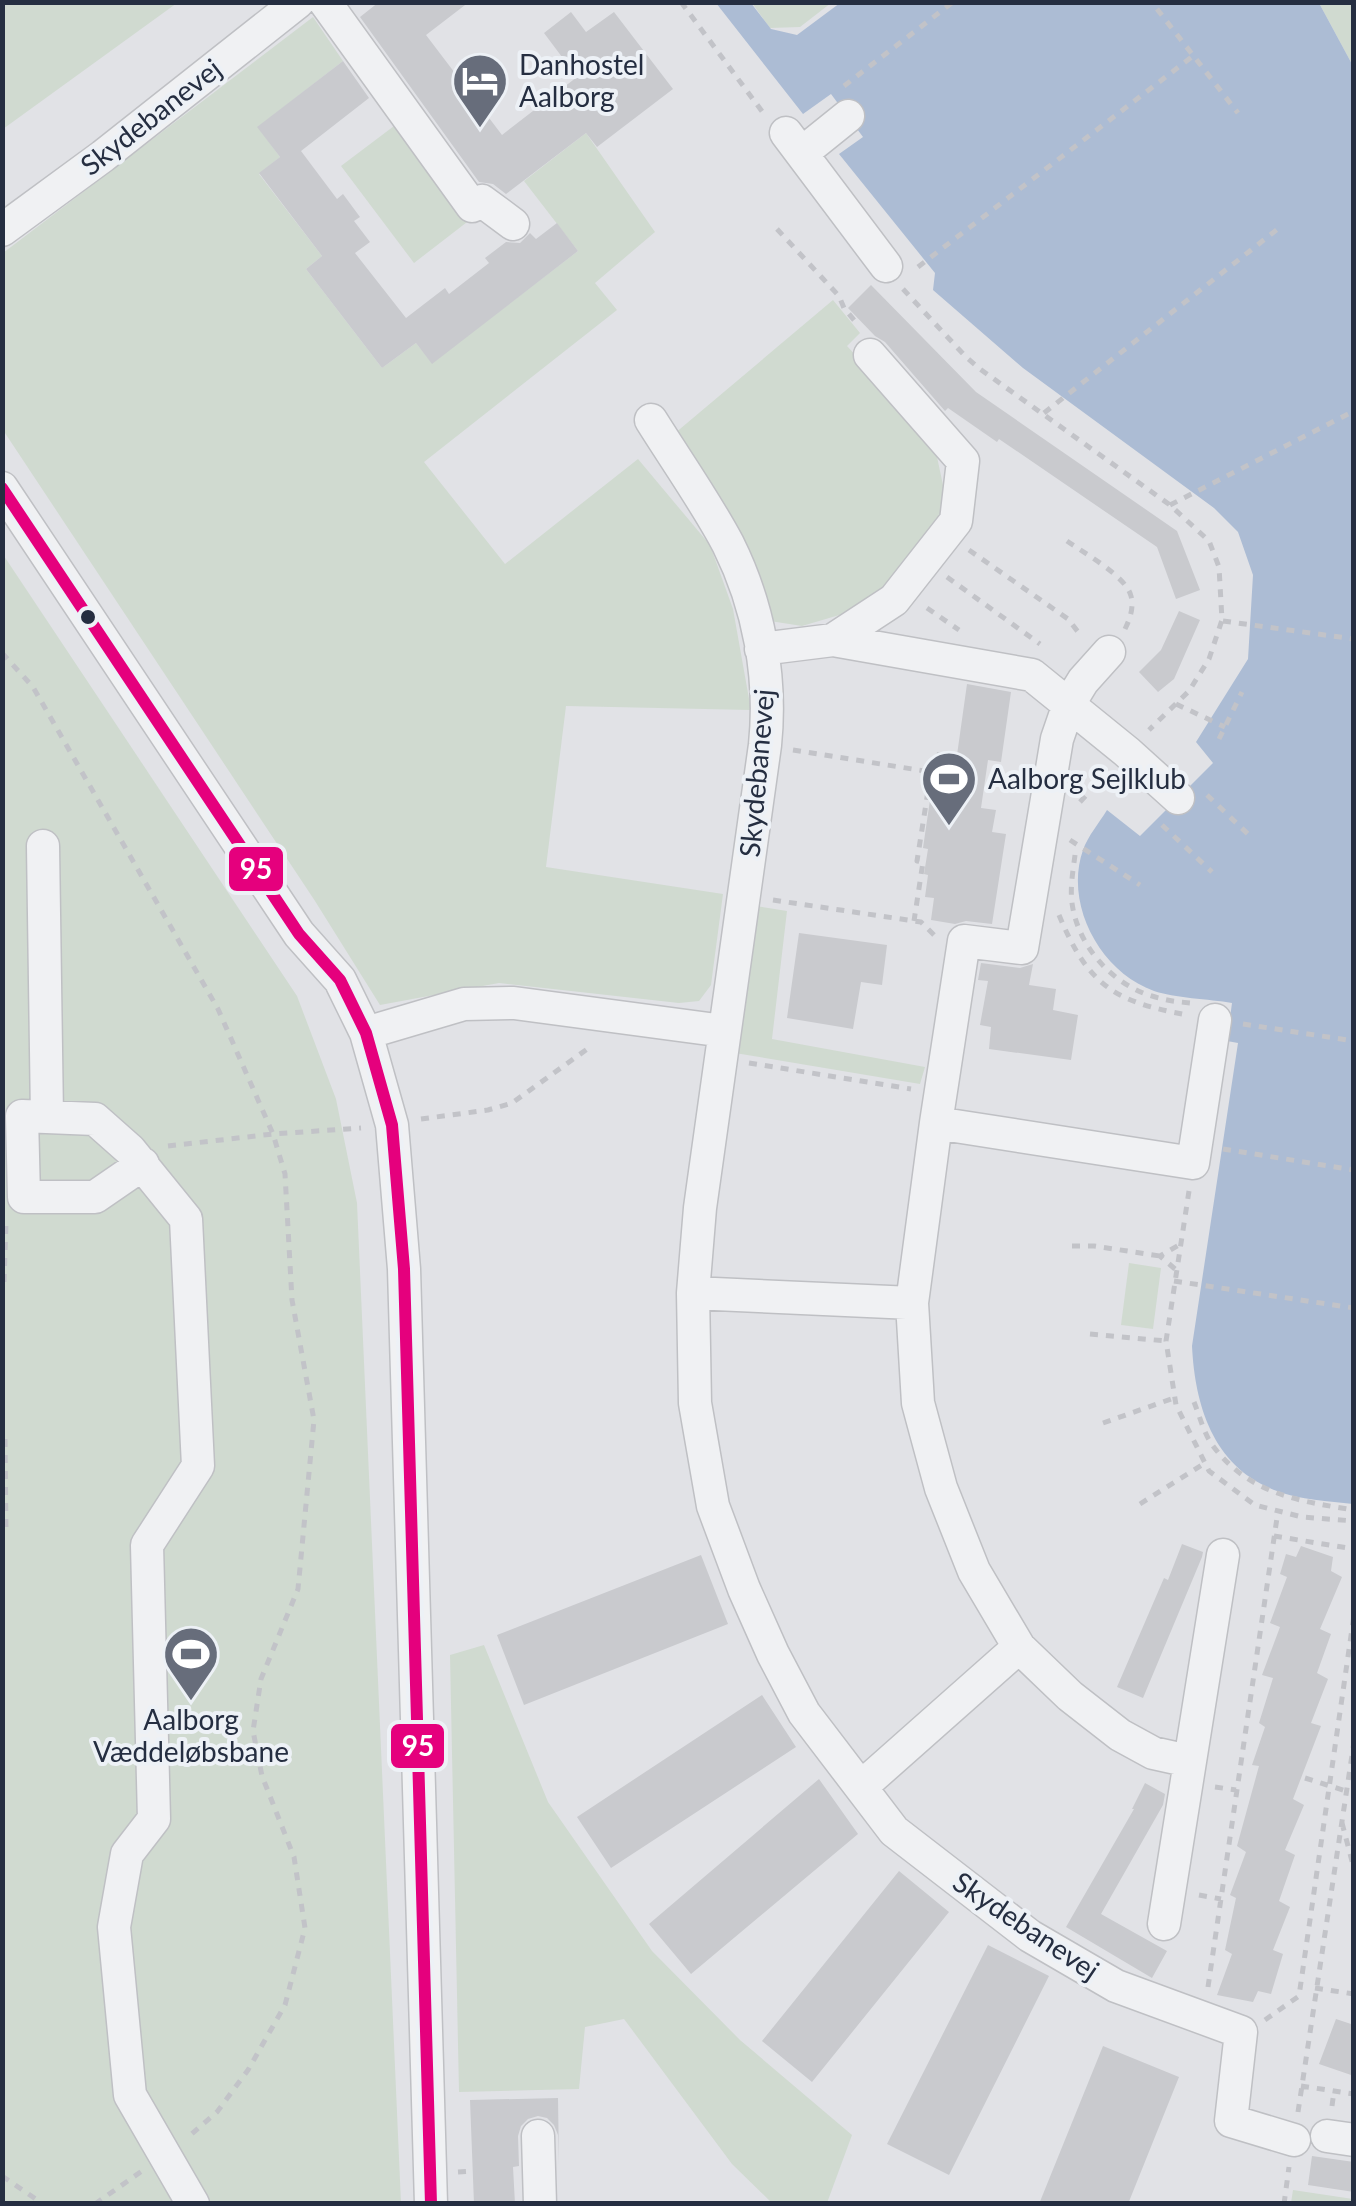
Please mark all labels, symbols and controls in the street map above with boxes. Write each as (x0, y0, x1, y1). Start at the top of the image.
place label: Danhostel Aalborg (519, 47, 644, 113)
street label: Skydebanevej (73, 51, 227, 182)
hotel icon: Danhostel Aalborg (450, 51, 510, 130)
unlabelled marker (78, 607, 98, 627)
street label: Skydebanevej (732, 687, 780, 859)
sports icon: Aalborg Sejlklub (919, 749, 979, 828)
place label: Aalborg Sejlklub (988, 761, 1186, 795)
line badge: 95 (227, 845, 285, 893)
text: 95 (240, 851, 272, 885)
sports icon: Aalborg Væddeløbsbane (161, 1624, 221, 1703)
place label: Aalborg Væddeløbsbane (93, 1702, 289, 1768)
line badge: 95 (389, 1722, 446, 1770)
text: 95 (402, 1728, 434, 1762)
street label: Skydebanevej (947, 1864, 1106, 1986)

